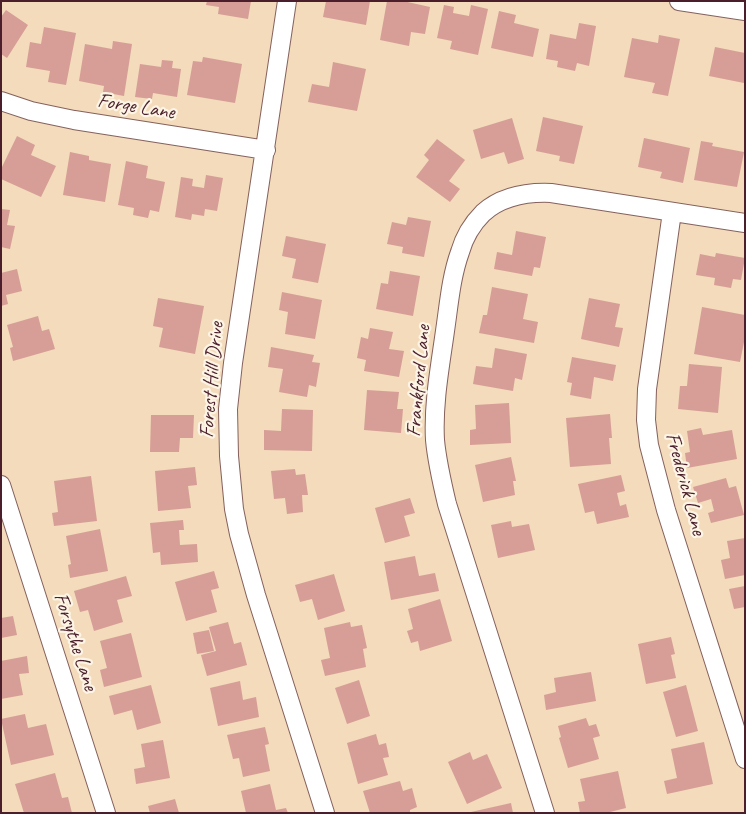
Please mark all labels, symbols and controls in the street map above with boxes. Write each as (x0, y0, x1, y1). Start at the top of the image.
street label: Forge Lane (96, 88, 176, 126)
street label: Forest Hill Drive (194, 321, 230, 439)
street label: Frankford Lane (402, 324, 436, 438)
street label: Frederick Lane (659, 430, 711, 538)
street label: Forsythe Lane (47, 590, 103, 694)

